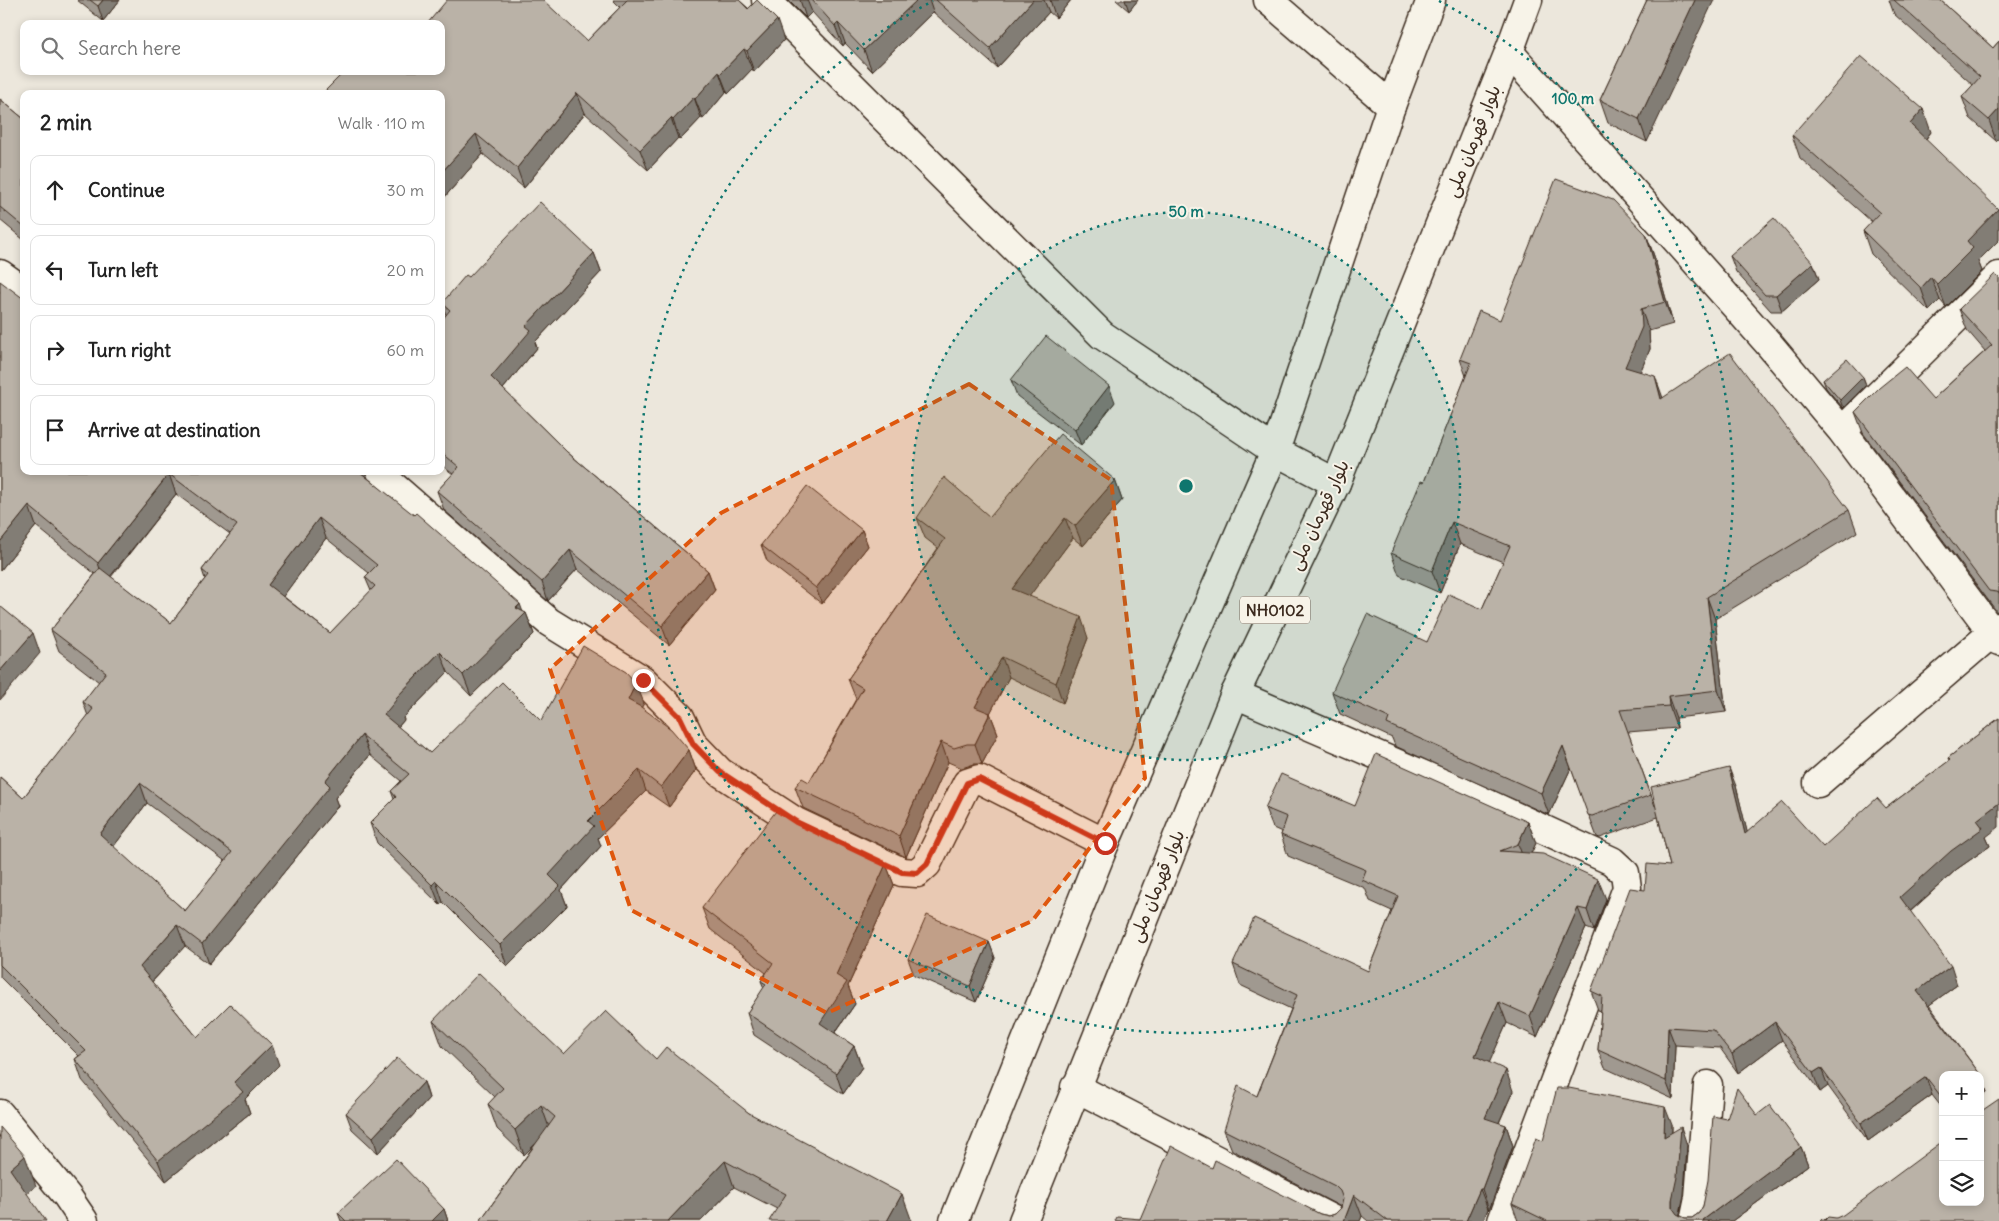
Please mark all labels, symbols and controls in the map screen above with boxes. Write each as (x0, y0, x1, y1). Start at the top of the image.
search box (20, 20, 445, 75)
icon: search (38, 34, 66, 62)
text: Search here (78, 36, 181, 60)
street label: بلوار قهرمان ملی (1440, 81, 1505, 200)
text: 100 m (1552, 89, 1594, 108)
text: 2 min (40, 109, 92, 136)
text: Walk · 110 m (338, 113, 425, 133)
icon: ahead (41, 176, 69, 204)
text: Continue (88, 178, 165, 202)
text: 30 m (387, 180, 424, 200)
text: 50 m (1168, 202, 1204, 221)
icon: left (41, 256, 69, 284)
text: Turn left (88, 258, 158, 282)
text: 20 m (387, 260, 424, 280)
icon: right (41, 336, 69, 364)
text: Turn right (88, 338, 171, 362)
text: 60 m (386, 340, 424, 360)
icon: arrive (41, 416, 69, 444)
text: Arrive at destination (88, 418, 261, 442)
street label: بلوار قهرمان ملی (1283, 456, 1354, 574)
centre of rings (1177, 477, 1195, 495)
road number: NH0102 (1240, 596, 1310, 624)
route end (632, 669, 655, 692)
street label: بلوار قهرمان ملی (1124, 826, 1189, 945)
route start (1094, 832, 1117, 855)
map controls (1939, 1071, 1984, 1206)
button: + (1939, 1071, 1984, 1116)
button: − (1939, 1116, 1984, 1161)
button: layers (1939, 1161, 1984, 1206)

